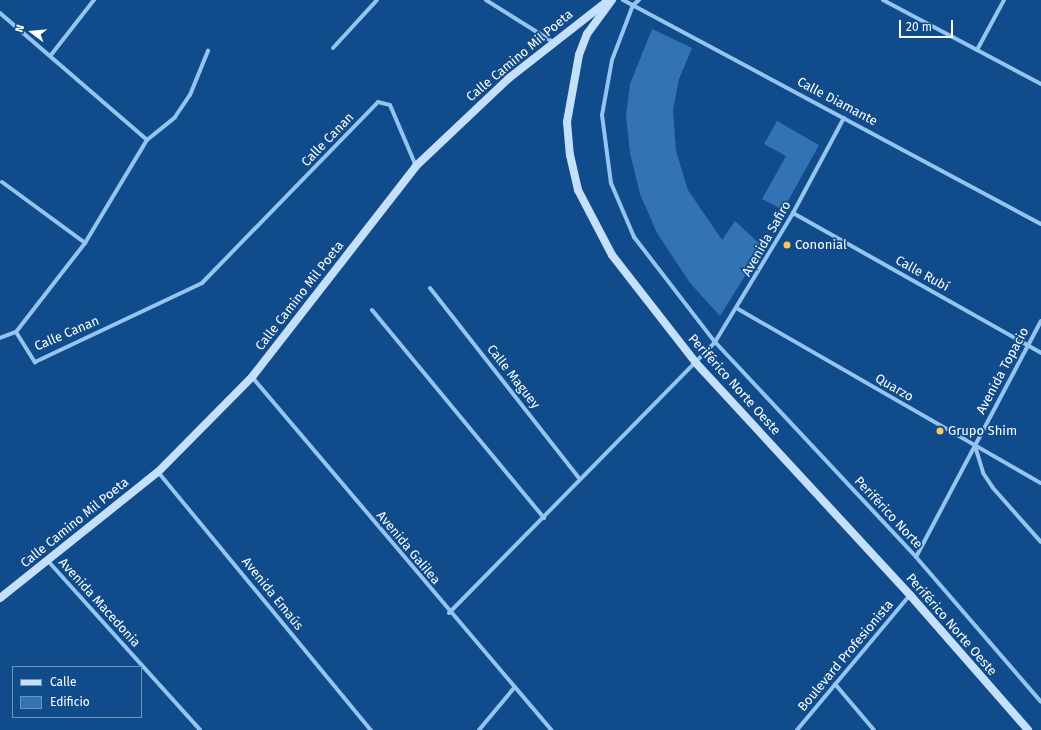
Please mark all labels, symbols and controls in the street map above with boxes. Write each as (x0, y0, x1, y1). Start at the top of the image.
street label: Calle Camino Mil Poeta (464, 7, 576, 105)
north arrow (12, 12, 52, 52)
scale bar (901, 12, 955, 38)
text: 20 m (906, 20, 932, 34)
text: N (13, 23, 27, 34)
street label: Calle Diamante (794, 74, 880, 130)
street label: Calle Canan (299, 110, 357, 170)
street label: Avenida Safiro (739, 199, 795, 279)
place label: Cononial (795, 237, 847, 253)
street label: Calle Camino Mil Poeta (252, 238, 348, 354)
marker: Cononial (782, 240, 792, 250)
street label: Calle Rubí (892, 253, 952, 295)
street label: Calle Canan (32, 313, 102, 355)
street label: Avenida Topacio (974, 325, 1032, 417)
street label: Periférico Norte Oeste (685, 331, 783, 439)
street label: Calle Maguey (483, 342, 543, 412)
street label: Quarzo (872, 371, 916, 405)
place label: Grupo Shim (948, 423, 1017, 439)
marker: Grupo Shim (935, 426, 945, 436)
street label: Periférico Norte (851, 474, 925, 552)
street label: Calle Camino Mil Poeta (18, 475, 132, 571)
street label: Avenida Galilea (373, 508, 443, 588)
street label: Avenida Emaús (238, 554, 306, 634)
street label: Avenida Macedonia (55, 555, 143, 651)
street label: Periférico Norte Oeste (902, 571, 1000, 679)
street label: Boulevard Profesionista (795, 597, 897, 715)
legend (12, 666, 142, 718)
text: Calle (50, 675, 77, 689)
text: Edificio (50, 695, 90, 709)

